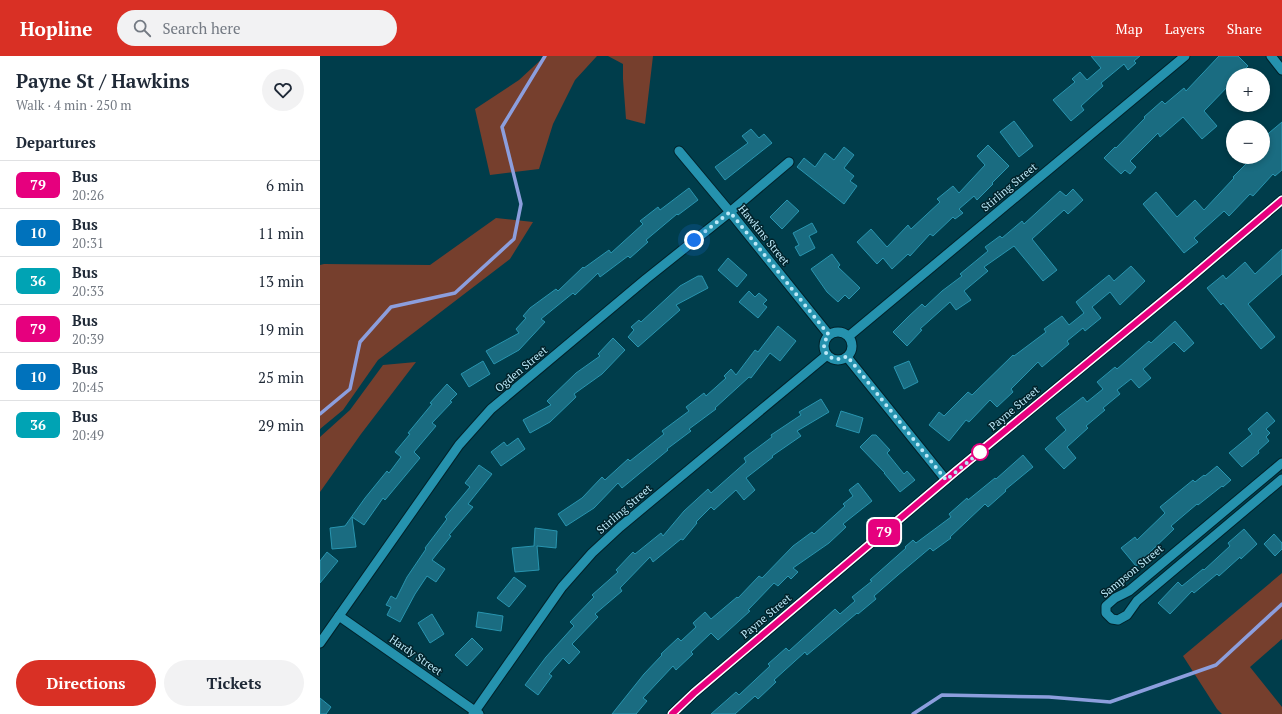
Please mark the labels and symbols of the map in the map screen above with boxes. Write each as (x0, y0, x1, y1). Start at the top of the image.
street label: Stirling Street (978, 160, 1040, 214)
street label: Hawkins Street (735, 202, 793, 268)
your location (684, 230, 704, 250)
street label: Ogden Street (492, 343, 550, 395)
street label: Payne Street (986, 383, 1042, 433)
unlabelled marker (971, 443, 989, 461)
street label: Stirling Street (594, 481, 654, 537)
line badge: 79 (866, 519, 902, 545)
street label: Sampson Street (1098, 541, 1166, 601)
street label: Payne Street (738, 591, 794, 641)
street label: Hardy Street (387, 632, 445, 678)

